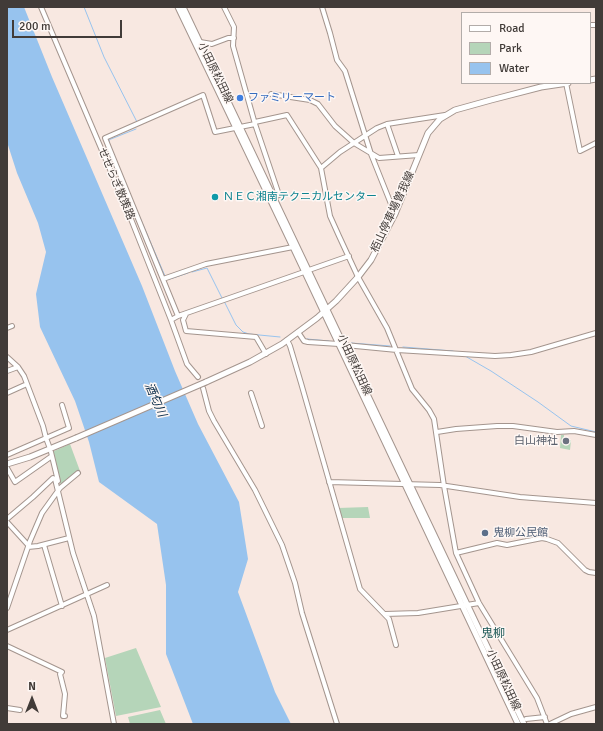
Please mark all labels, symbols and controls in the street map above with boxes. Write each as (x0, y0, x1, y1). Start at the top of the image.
scale bar (14, 12, 124, 38)
legend (461, 12, 591, 84)
text: 200 m (19, 19, 51, 34)
text: Road (499, 21, 525, 36)
street label: 小田原松田線 (195, 40, 235, 106)
text: Park (499, 41, 522, 56)
text: Water (499, 61, 529, 76)
place label: ファミリーマート (248, 91, 336, 105)
marker: ファミリーマート (235, 93, 245, 103)
street label: せせらぎ散策路 (95, 146, 137, 222)
street label: 栢山停車場曽我線 (368, 169, 418, 255)
place label: ＮＥＣ湘南テクニカルセンター (223, 190, 377, 204)
marker: ＮＥＣ湘南テクニカルセンター (210, 192, 220, 202)
street label: 小田原松田線 (334, 332, 374, 398)
water label: 酒匂川 (141, 381, 169, 419)
place label: 白山神社 (514, 434, 558, 448)
marker: 白山神社 (561, 436, 571, 446)
place label: 鬼柳公民館 (493, 526, 548, 540)
marker: 鬼柳公民館 (480, 528, 490, 538)
district label: 鬼柳 (481, 627, 505, 641)
street label: 小田原松田線 (483, 647, 523, 713)
north arrow (12, 679, 52, 719)
text: N (28, 680, 36, 693)

